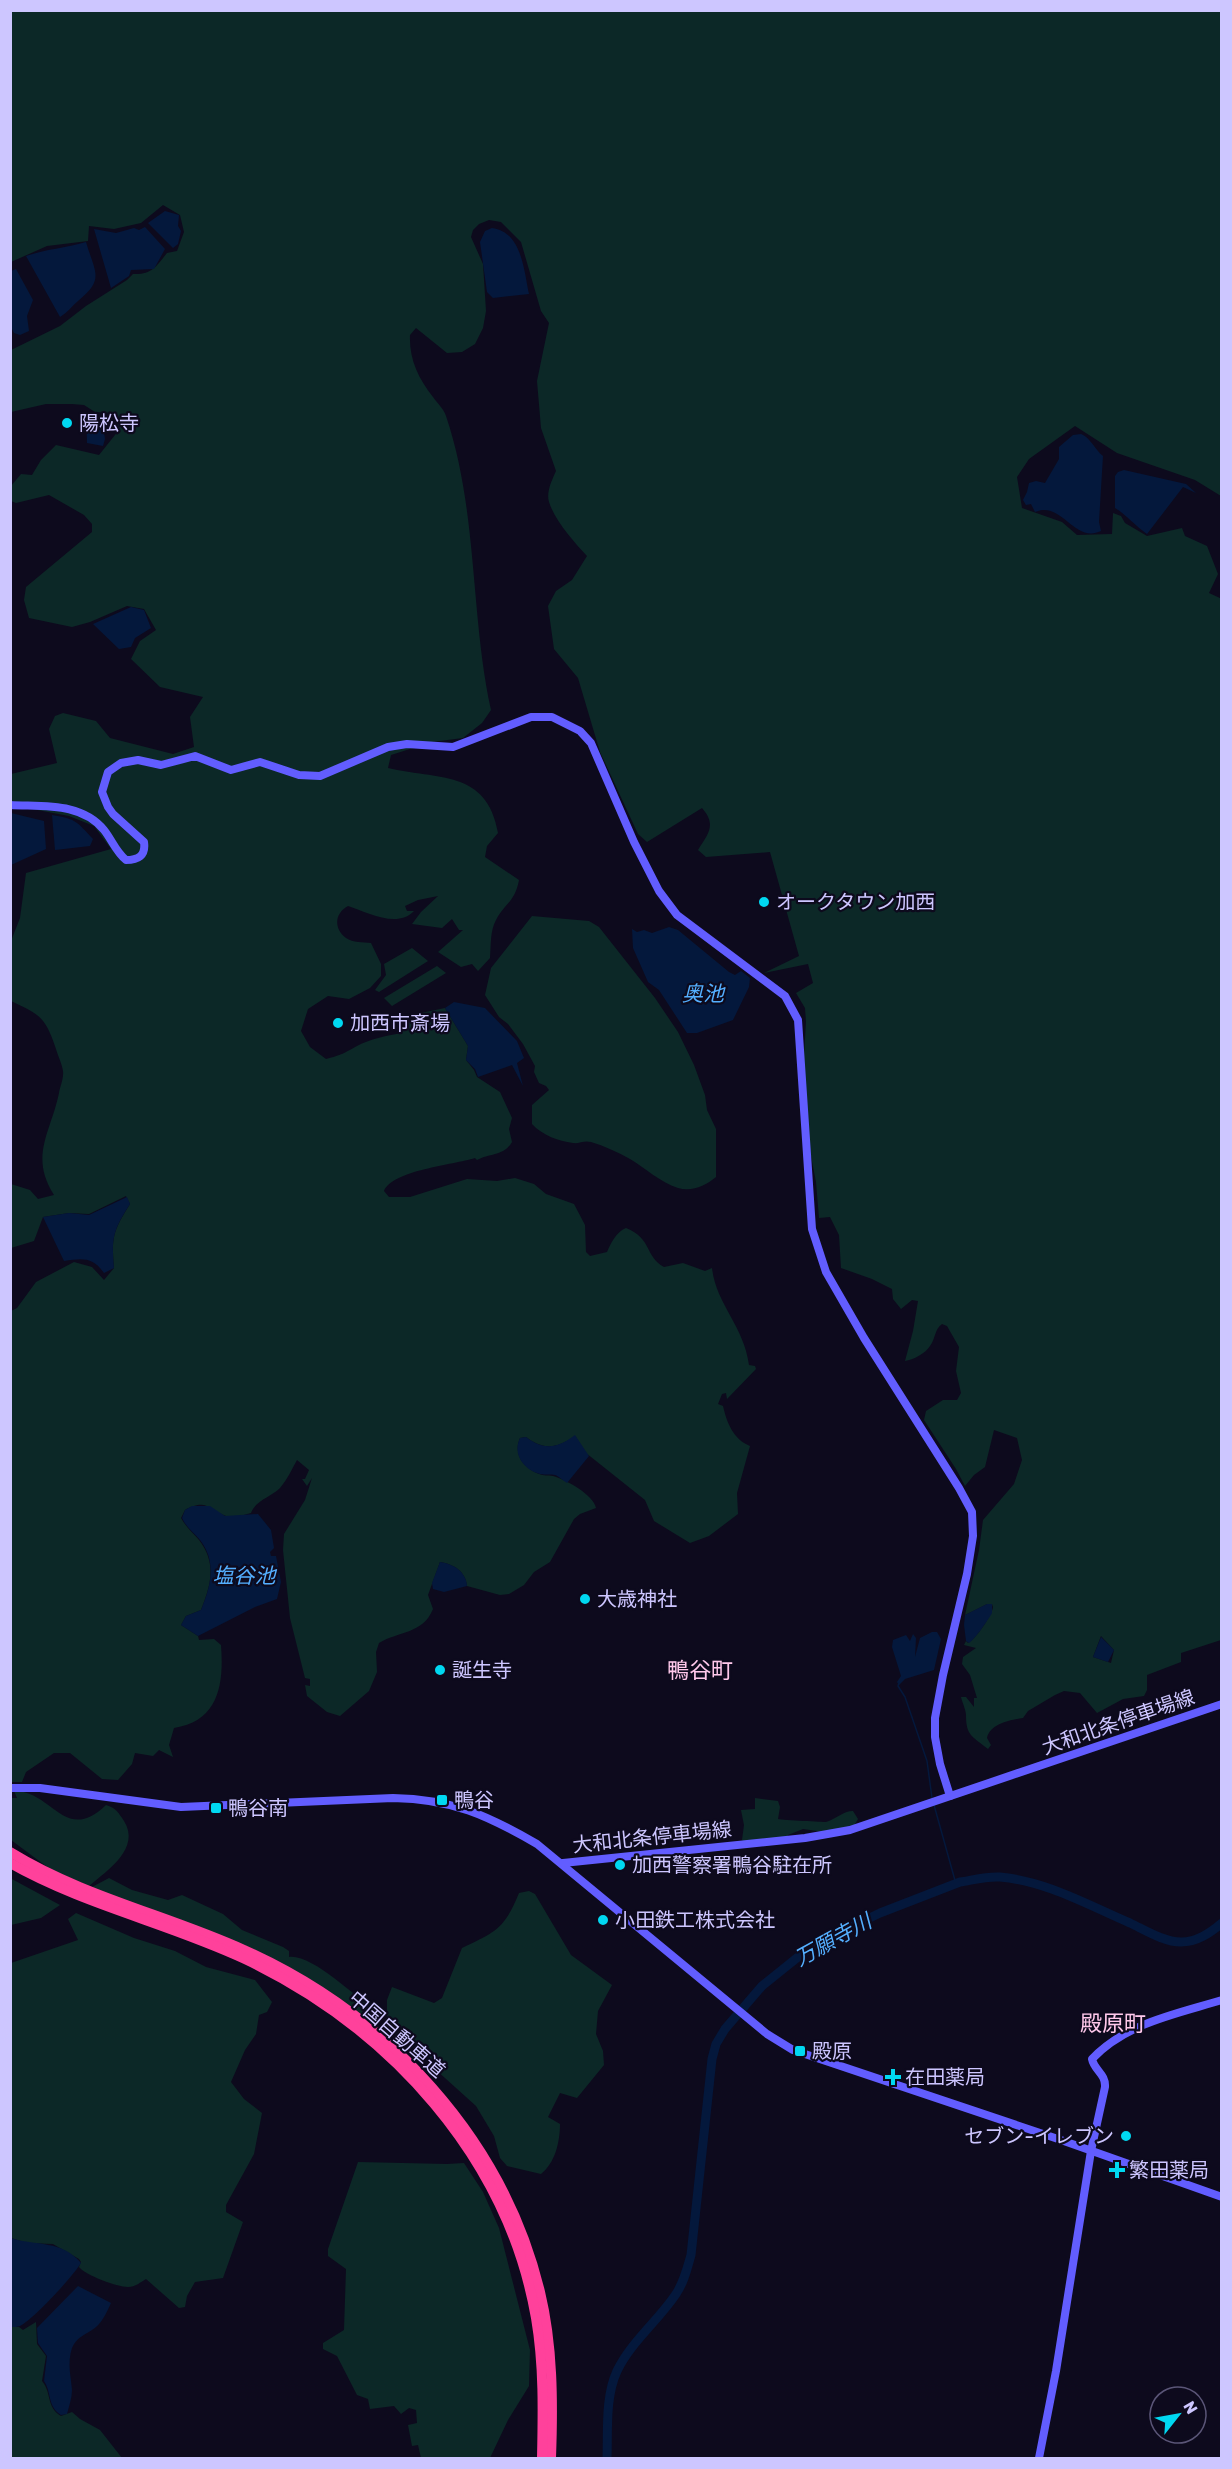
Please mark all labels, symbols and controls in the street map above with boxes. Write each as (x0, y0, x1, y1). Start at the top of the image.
place label: 陽松寺 (79, 411, 139, 435)
marker: 陽松寺 (60, 416, 74, 430)
place label: オークタウン加西 (776, 890, 935, 914)
marker: オークタウン加西 (757, 895, 771, 909)
water label: 奥池 (682, 981, 726, 1006)
place label: 加西市斎場 (350, 1011, 450, 1035)
marker: 加西市斎場 (331, 1016, 345, 1030)
water label: 塩谷池 (213, 1563, 277, 1588)
place label: 大歳神社 (597, 1587, 677, 1611)
marker: 大歳神社 (578, 1592, 592, 1606)
district label: 鴨谷町 (667, 1657, 733, 1684)
place label: 誕生寺 (452, 1658, 512, 1682)
marker: 誕生寺 (433, 1663, 447, 1677)
street label: 大和北条停車場線 (1038, 1685, 1198, 1759)
place label: 鴨谷 (454, 1788, 494, 1812)
marker: 鴨谷 (435, 1793, 449, 1807)
place label: 鴨谷南 (228, 1796, 288, 1820)
marker: 鴨谷南 (209, 1801, 223, 1815)
street label: 大和北条停車場線 (571, 1817, 733, 1857)
place label: 加西警察署鴨谷駐在所 (632, 1853, 832, 1877)
marker: 加西警察署鴨谷駐在所 (613, 1858, 627, 1872)
water label: 万願寺川 (790, 1907, 877, 1971)
place label: 小田鉄工株式会社 (615, 1908, 775, 1932)
marker: 小田鉄工株式会社 (596, 1913, 610, 1927)
street label: 中国自動車道 (344, 1986, 450, 2082)
district label: 殿原町 (1080, 2010, 1146, 2037)
place label: 殿原 (812, 2039, 852, 2063)
marker: 殿原 (793, 2044, 807, 2058)
place label: 在田薬局 (905, 2065, 985, 2089)
marker: 在田薬局 (886, 2070, 900, 2084)
place label: セブン-イレブン (964, 2124, 1114, 2148)
marker: セブン-イレブン (1119, 2129, 1133, 2143)
place label: 繁田薬局 (1129, 2158, 1209, 2182)
marker: 繁田薬局 (1110, 2163, 1124, 2177)
north arrow (1148, 2385, 1208, 2445)
text: N (1179, 2398, 1202, 2417)

